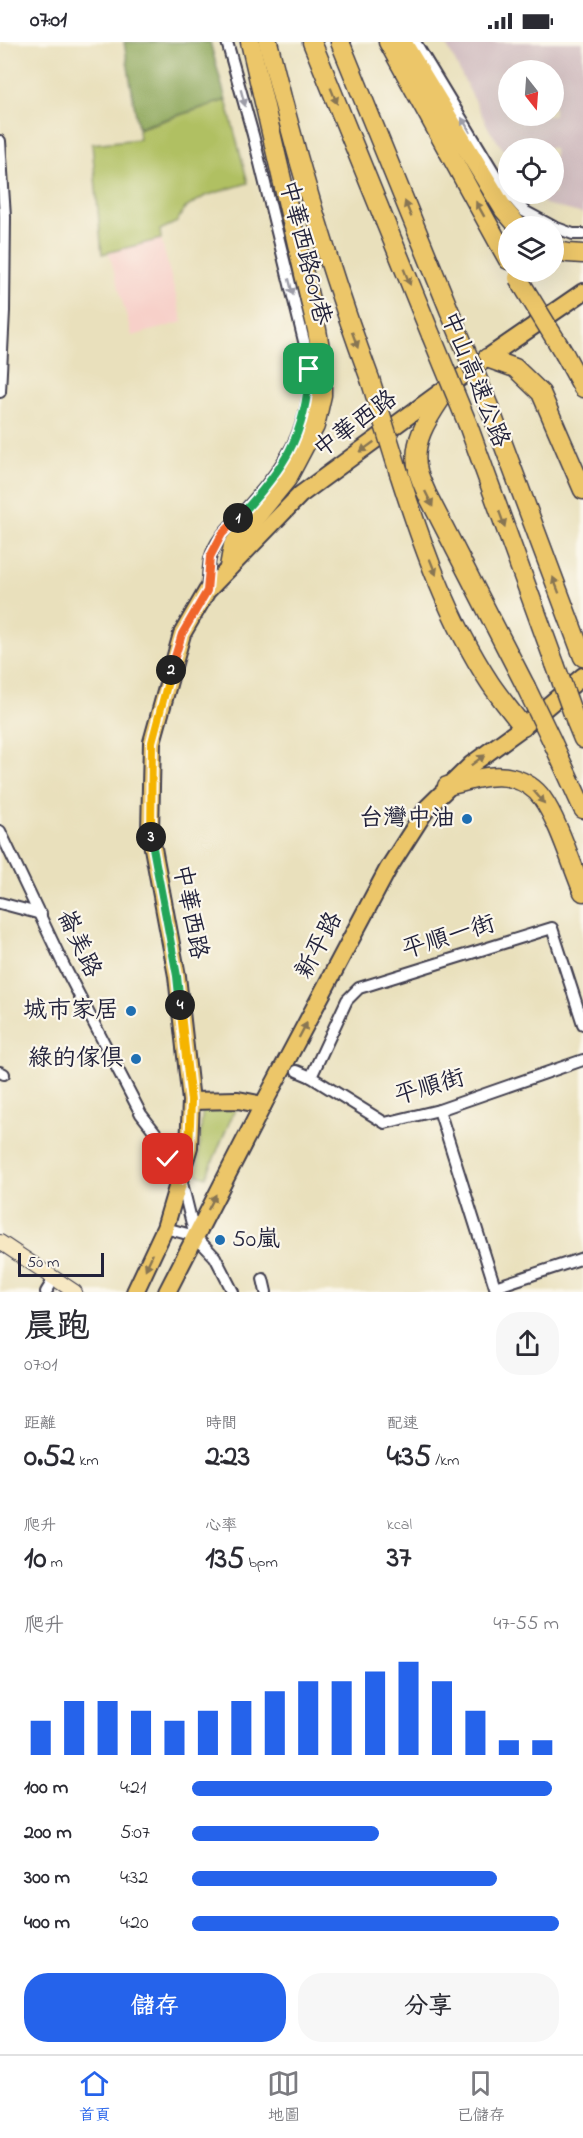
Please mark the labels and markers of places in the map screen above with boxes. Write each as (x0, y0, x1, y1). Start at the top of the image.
pin (283, 343, 334, 394)
pin: 1 (223, 503, 253, 533)
pin: 2 (156, 655, 186, 685)
place label: 台灣中油 (359, 802, 455, 837)
marker: 台灣中油 (460, 812, 474, 826)
pin: 3 (136, 822, 166, 852)
pin: 4 (165, 990, 195, 1020)
place label: 城市家居 (23, 994, 119, 1029)
marker: 城市家居 (124, 1004, 138, 1018)
place label: 綠的傢俱 (28, 1042, 124, 1077)
marker: 綠的傢俱 (129, 1052, 143, 1066)
pin (142, 1133, 193, 1184)
place label: 50嵐 (232, 1223, 280, 1258)
marker: 50嵐 (213, 1233, 227, 1247)

